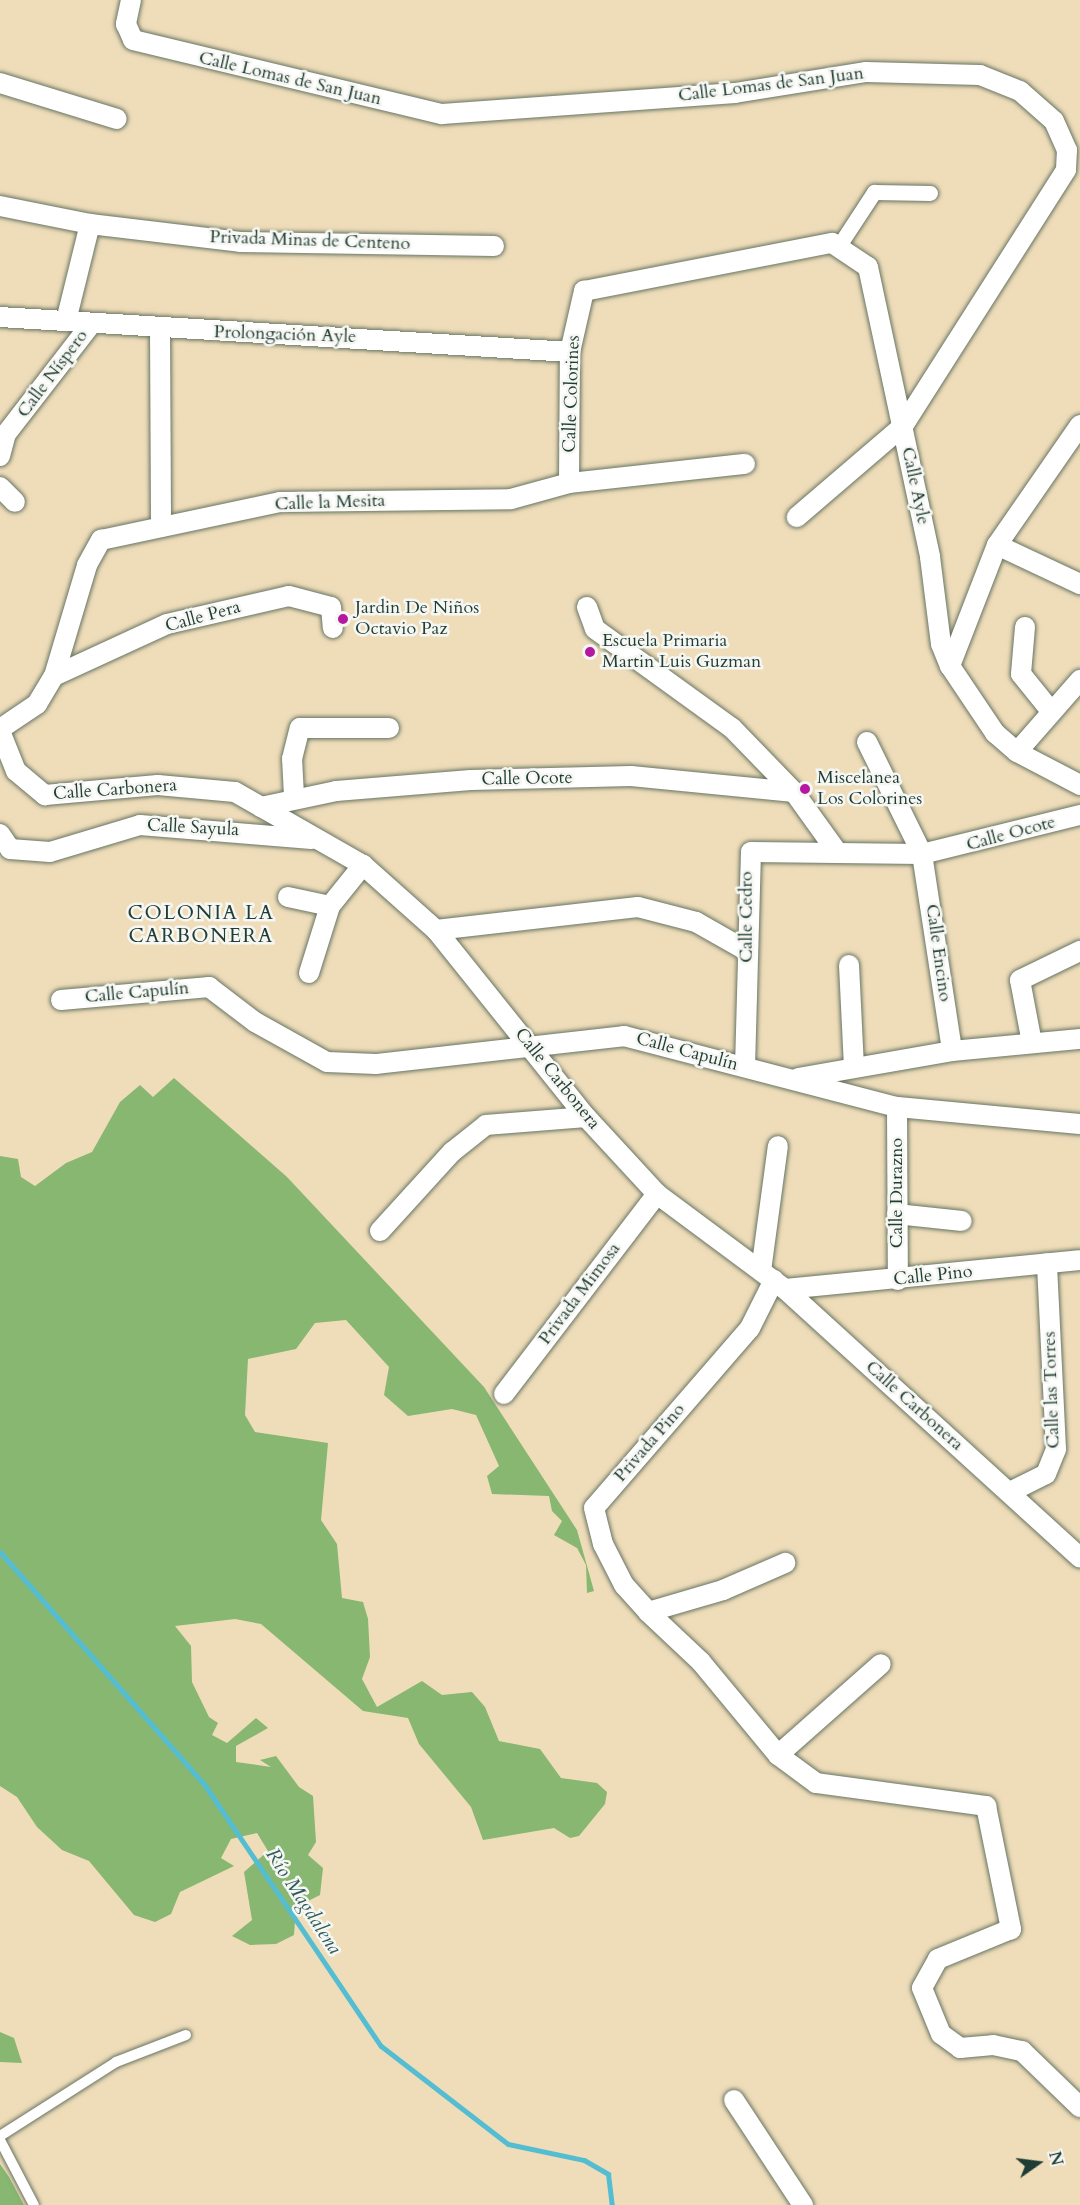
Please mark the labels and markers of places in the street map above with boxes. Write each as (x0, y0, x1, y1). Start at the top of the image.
place label: Jardin De Niños Octavio Paz (355, 598, 479, 640)
marker: Jardin De Niños Octavio Paz (336, 612, 350, 626)
place label: Escuela Primaria Martin Luis Guzman (602, 631, 761, 674)
marker: Escuela Primaria Martin Luis Guzman (583, 645, 597, 659)
place label: Miscelanea Los Colorines (817, 768, 922, 810)
marker: Miscelanea Los Colorines (798, 782, 812, 796)

